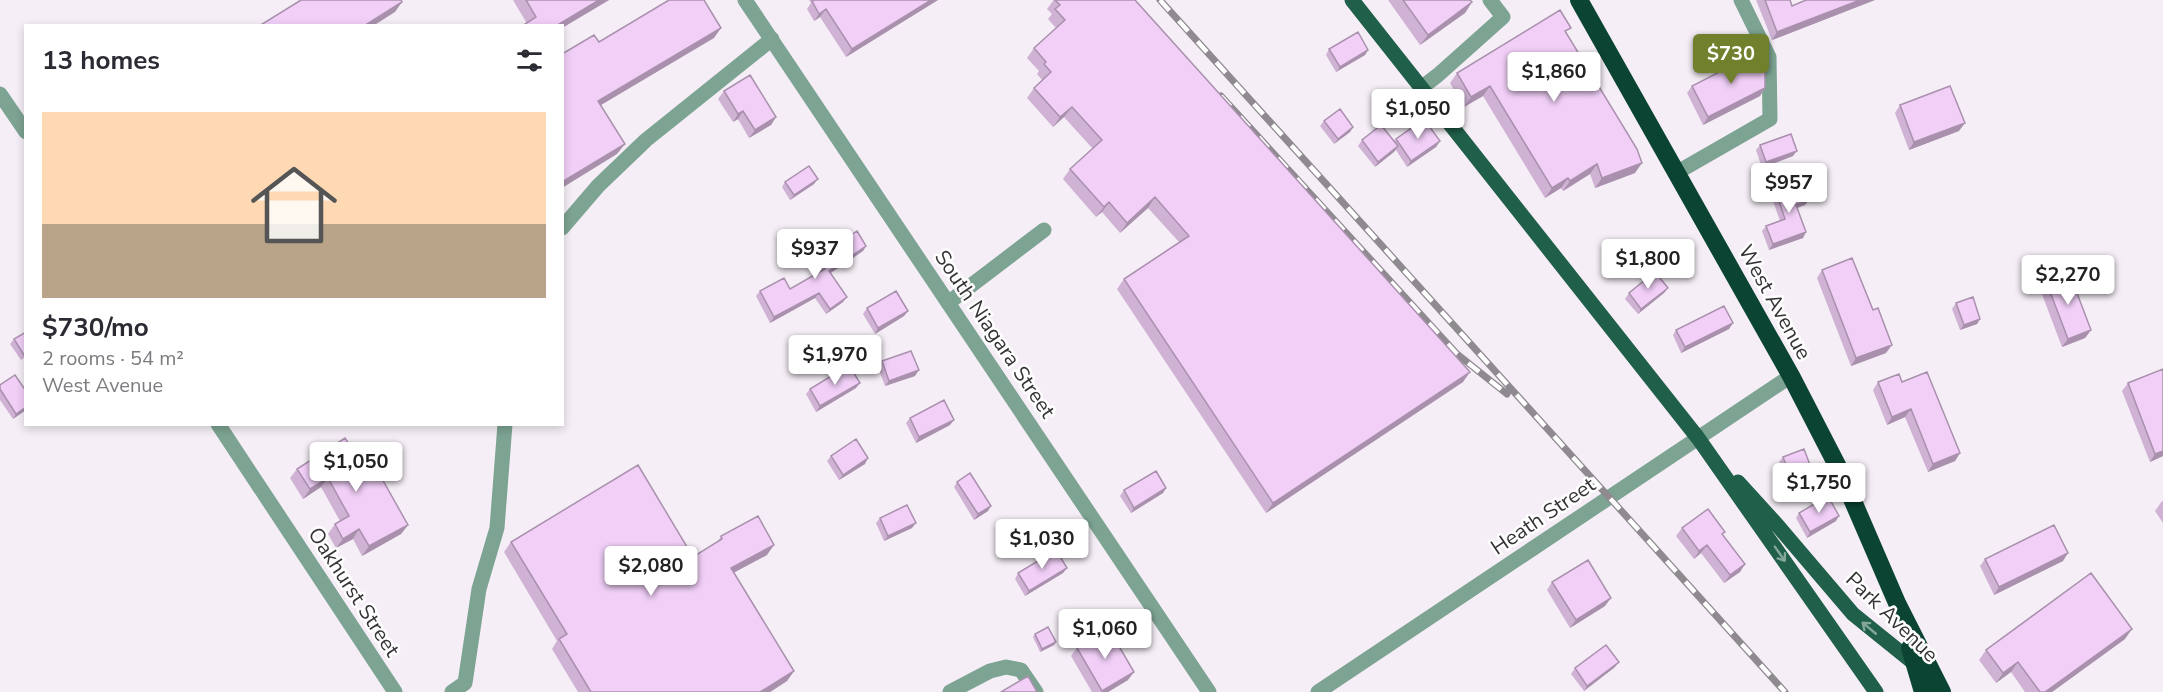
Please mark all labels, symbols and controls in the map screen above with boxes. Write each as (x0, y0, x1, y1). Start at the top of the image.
pin: $730 (1695, 34, 1767, 85)
text: $730 (1707, 40, 1755, 67)
text: 13 homes (42, 43, 160, 78)
icon: filters (513, 44, 546, 77)
pin: $1,860 (1505, 52, 1603, 103)
text: $1,860 (1522, 58, 1586, 85)
pin: $1,050 (1369, 89, 1467, 140)
text: $1,050 (1386, 95, 1450, 122)
icon: home (240, 151, 348, 259)
pin: $957 (1753, 163, 1825, 214)
text: $957 (1765, 169, 1813, 196)
pin: $937 (779, 229, 851, 280)
text: $937 (791, 235, 839, 262)
pin: $1,800 (1599, 239, 1697, 290)
street label: West Avenue (1732, 240, 1818, 364)
street label: South Niagara Street (928, 244, 1062, 424)
text: $1,800 (1616, 245, 1680, 272)
pin: $2,270 (2019, 255, 2117, 306)
text: $2,270 (2036, 261, 2100, 288)
text: $730/mo (42, 310, 149, 345)
pin: $1,970 (786, 335, 884, 386)
text: $1,970 (803, 341, 867, 368)
text: 2 rooms · 54 m² (42, 345, 184, 372)
text: West Avenue (42, 372, 163, 399)
pin: $1,050 (307, 442, 405, 493)
text: $1,050 (324, 448, 388, 475)
pin: $1,750 (1770, 463, 1868, 514)
text: $1,750 (1787, 469, 1851, 496)
street label: Heath Street (1485, 470, 1601, 561)
pin: $1,030 (993, 519, 1091, 570)
street label: Oakhurst Street (302, 522, 407, 663)
text: $1,030 (1010, 525, 1074, 552)
pin: $2,080 (602, 546, 700, 597)
one-way arrow (1774, 546, 1786, 562)
text: $2,080 (619, 552, 683, 579)
street label: Park Avenue (1840, 566, 1944, 668)
pin: $1,060 (1056, 609, 1154, 660)
text: $1,060 (1073, 615, 1137, 642)
one-way arrow (1861, 622, 1877, 635)

